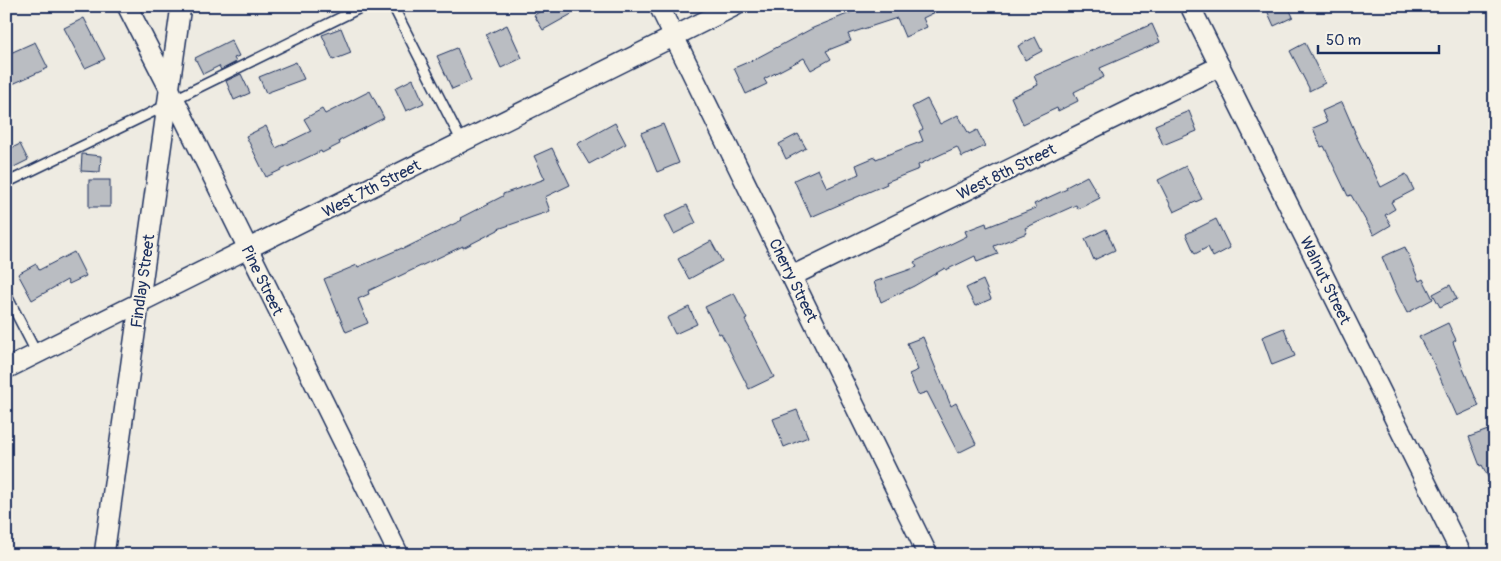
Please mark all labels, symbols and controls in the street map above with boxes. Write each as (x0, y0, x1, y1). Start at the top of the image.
scale bar (1318, 22, 1440, 54)
text: 50 m (1326, 31, 1361, 50)
street label: West 8th Street (954, 139, 1060, 204)
street label: West 7th Street (319, 155, 425, 222)
street label: Findlay Street (127, 233, 160, 329)
street label: Walnut Street (1295, 233, 1355, 328)
street label: Cherry Street (764, 235, 822, 326)
street label: Pine Street (237, 242, 288, 319)

